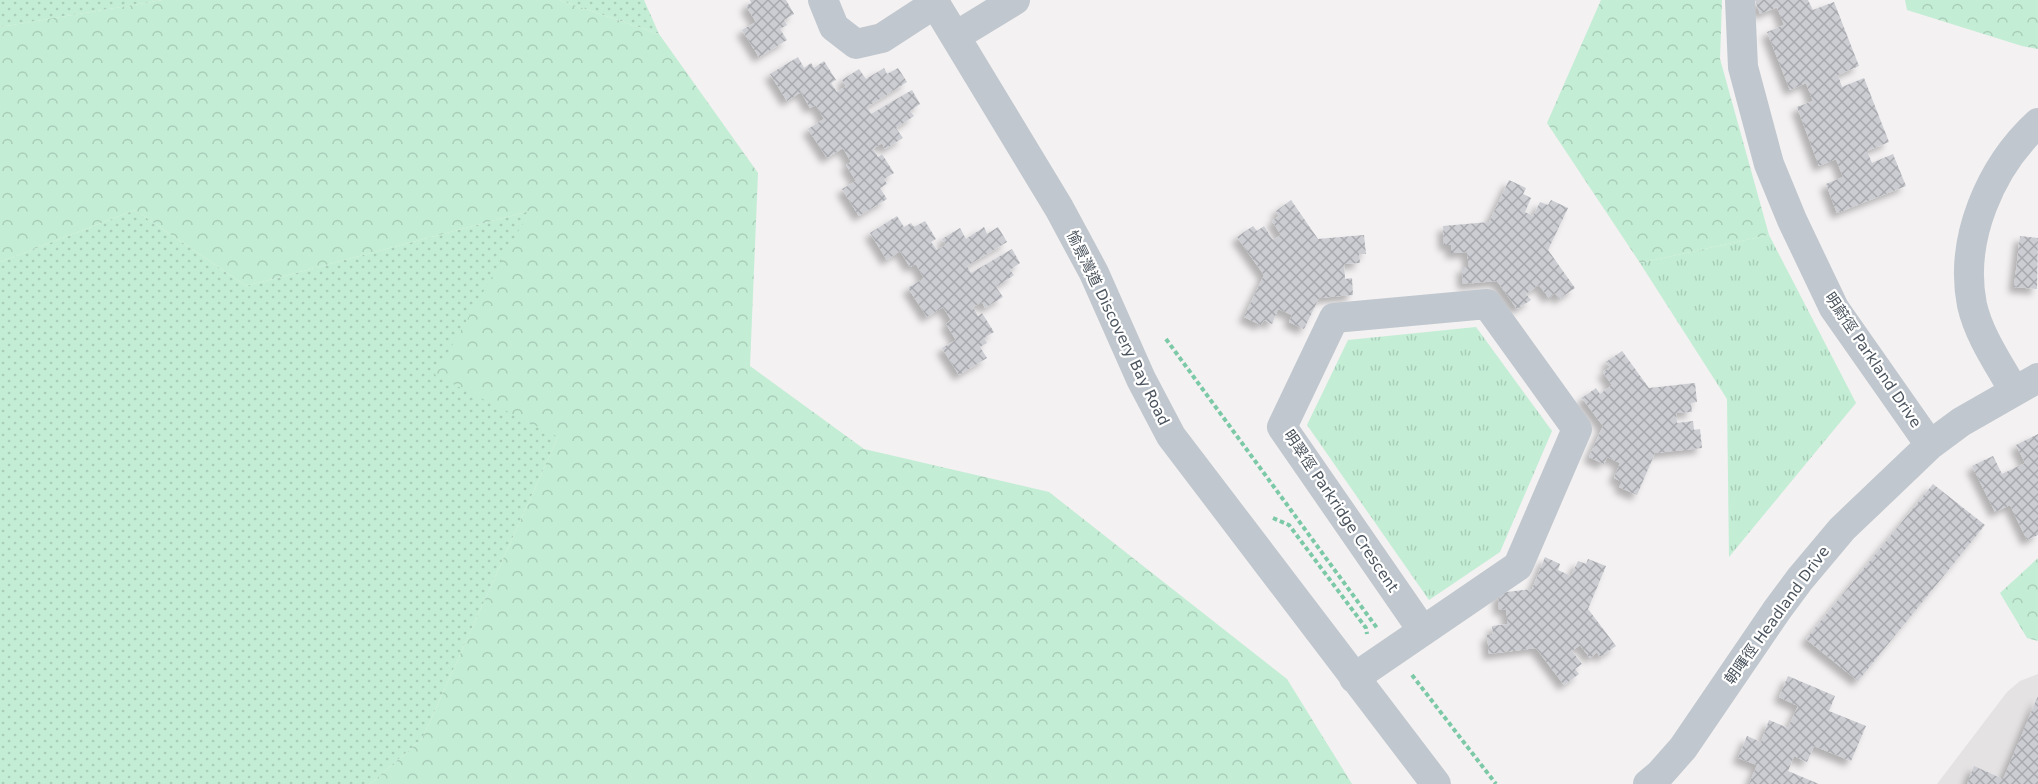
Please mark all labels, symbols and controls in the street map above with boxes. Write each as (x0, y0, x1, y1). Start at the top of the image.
street label: 愉景灣道 Discovery Bay Road (1063, 228, 1173, 428)
street label: 明蔚徑 Parkland Drive (1821, 289, 1925, 431)
street label: 明翠徑 Parkridge Crescent (1280, 426, 1402, 596)
street label: 朝暉徑 Headland Drive (1721, 543, 1833, 687)

